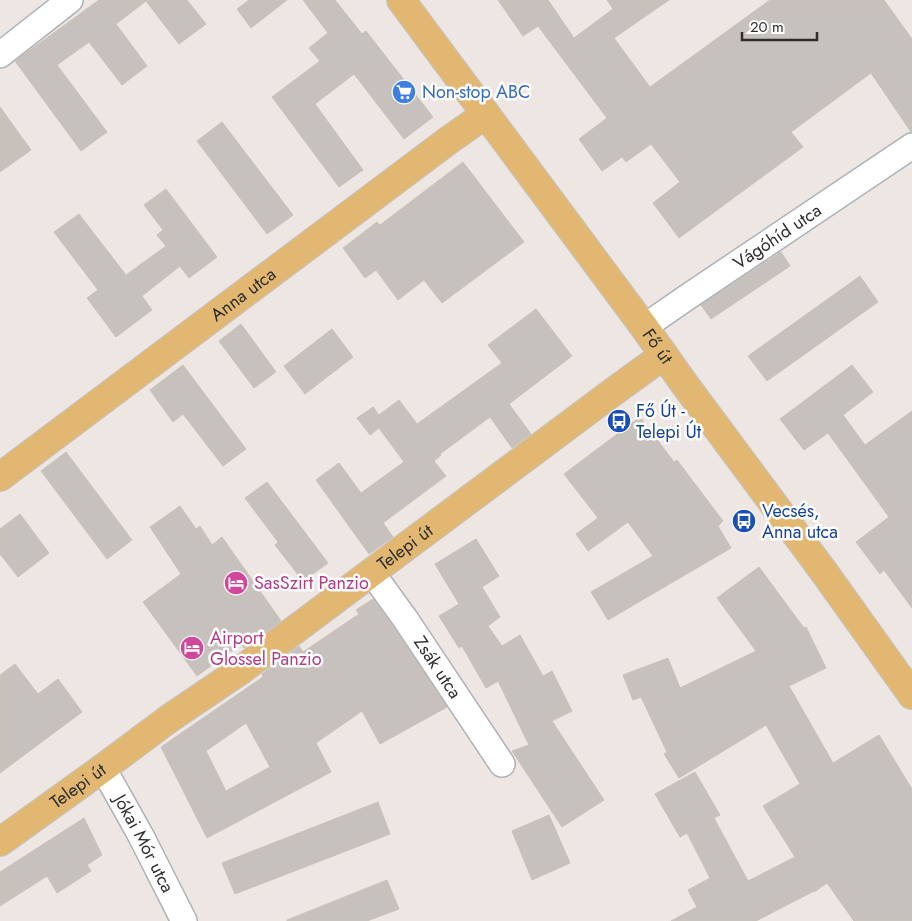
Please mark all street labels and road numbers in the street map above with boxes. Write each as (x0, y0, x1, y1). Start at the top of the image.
street label: Vágóhíd utca (728, 197, 827, 276)
street label: Anna utca (205, 261, 281, 328)
street label: Fő út (636, 323, 680, 370)
street label: Telepi út (372, 518, 439, 577)
street label: Zsák utca (407, 631, 468, 704)
street label: Telepi út (45, 757, 112, 815)
street label: Jókai Mór utca (106, 788, 181, 897)

